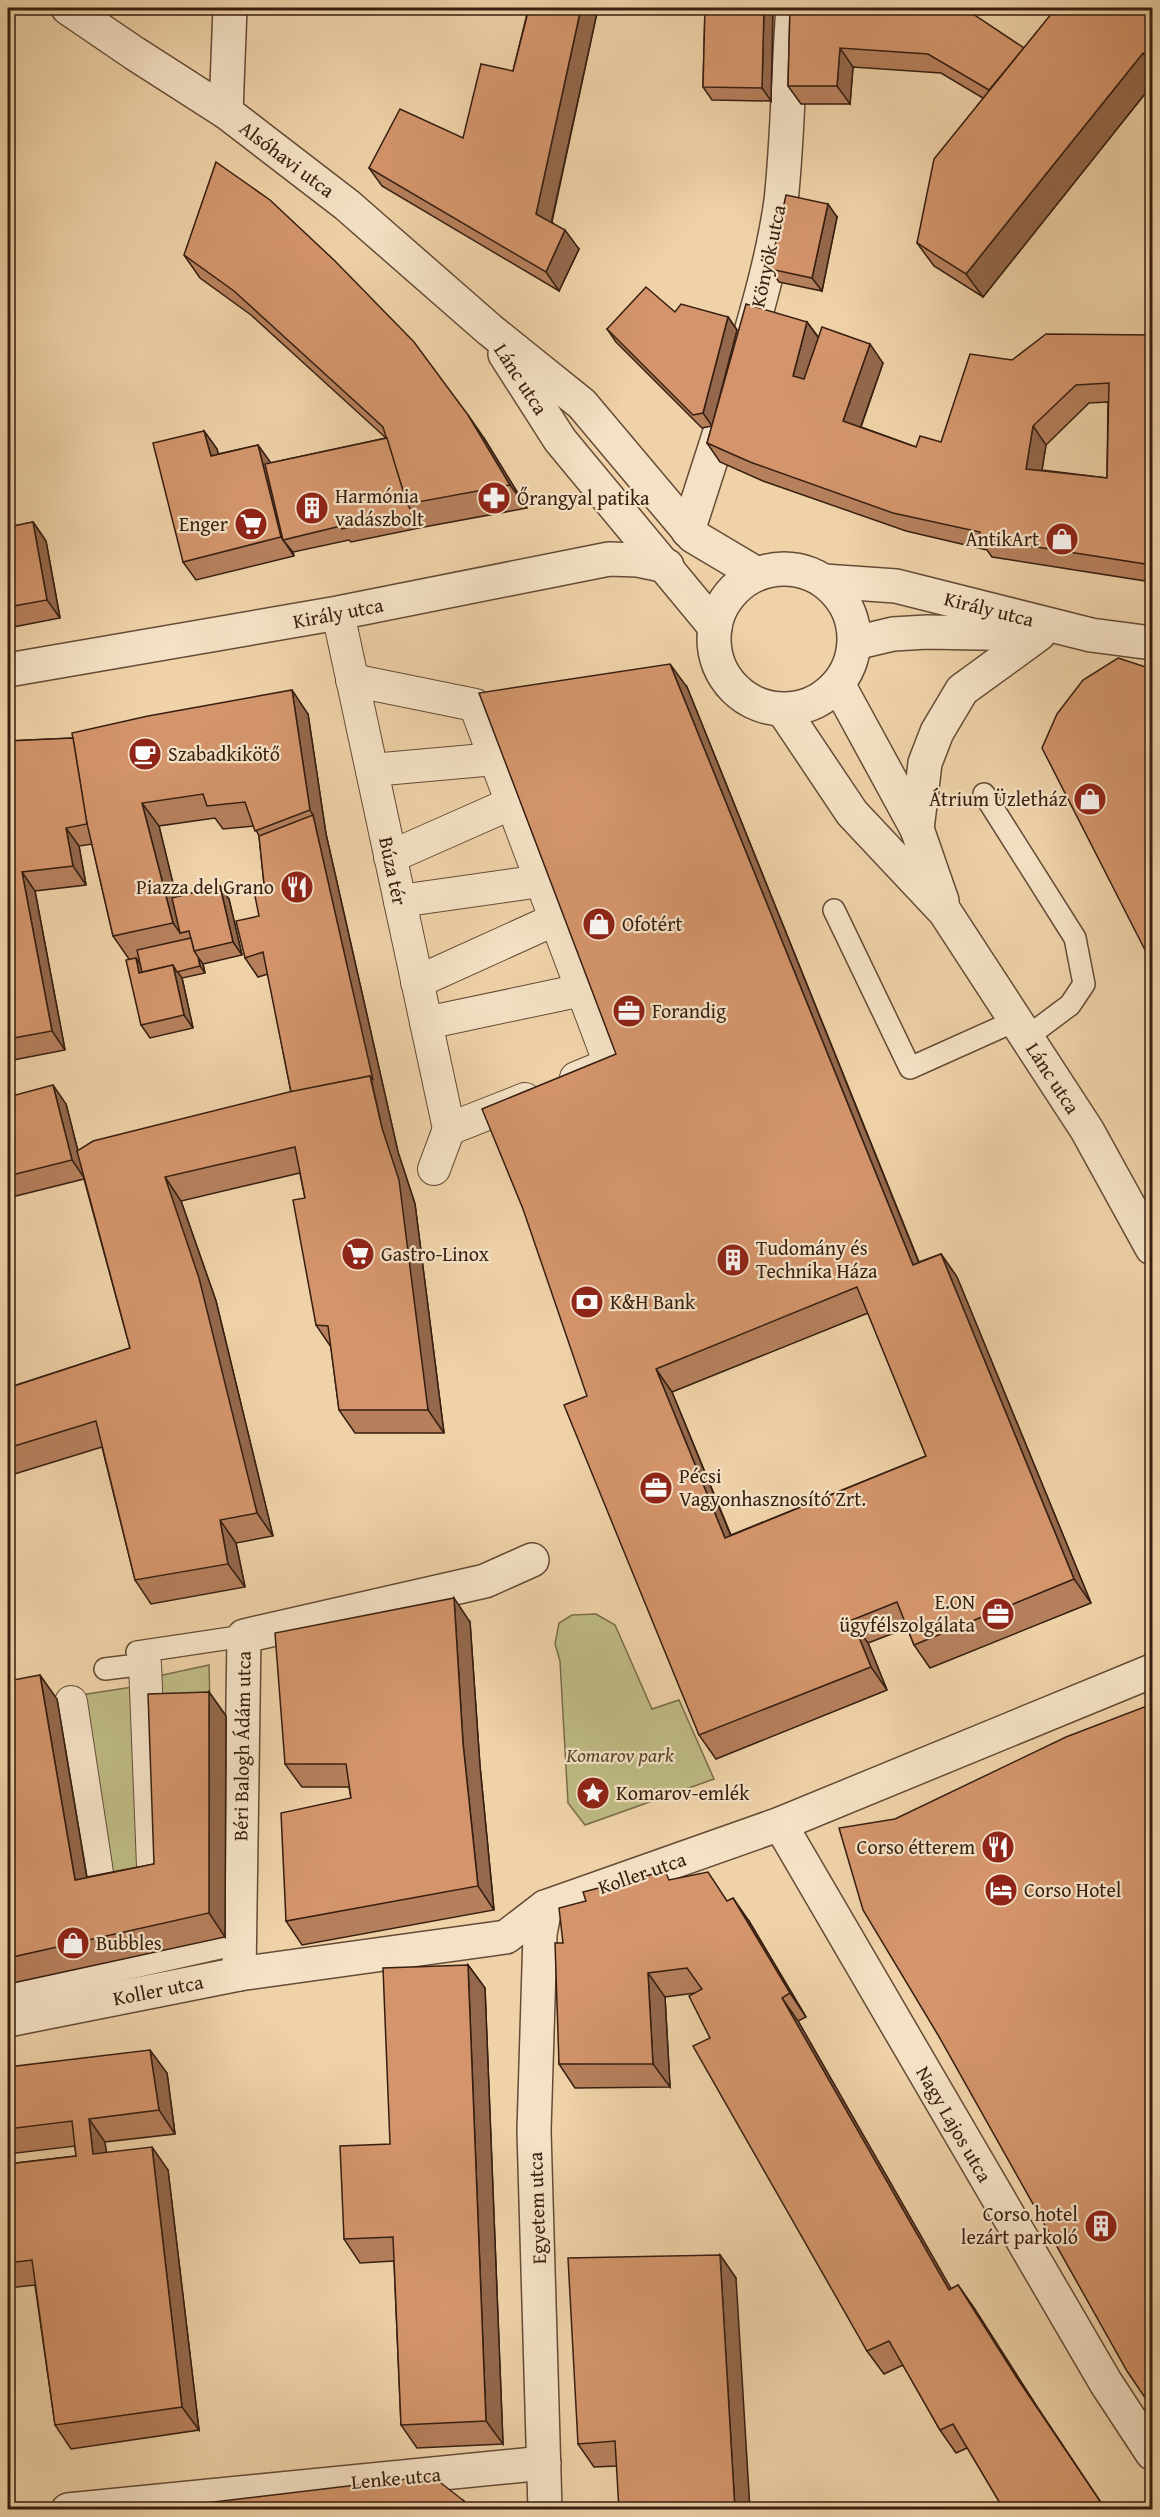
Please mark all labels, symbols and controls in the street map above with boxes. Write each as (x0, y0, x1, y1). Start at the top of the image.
street label: Alsóhavi utca (234, 113, 341, 204)
street label: Könyök utca (742, 201, 793, 310)
street label: Lánc utca (487, 337, 556, 421)
pharmacy icon: Őrangyal patika (476, 480, 512, 516)
place label: Harmónia vadászbolt (335, 481, 424, 533)
place label: Őrangyal patika (517, 483, 650, 512)
building icon: Harmónia vadászbolt (294, 490, 330, 526)
supermarket icon: Enger (233, 506, 269, 542)
place label: Enger (179, 509, 228, 538)
shop icon: AntikArt (1044, 521, 1080, 557)
place label: AntikArt (965, 524, 1039, 553)
street label: Király utca (941, 583, 1037, 634)
street label: Király utca (290, 589, 386, 635)
cafe icon: Szabadkikötő (127, 736, 163, 772)
place label: Szabadkikötő (168, 739, 280, 768)
shop icon: Átrium Üzletház (1072, 781, 1108, 817)
place label: Átrium Üzletház (929, 784, 1067, 813)
street label: Búza tér (372, 834, 415, 908)
restaurant icon: Piazza del Grano (279, 869, 315, 905)
place label: Piazza del Grano (136, 872, 274, 901)
shop icon: Ofotért (581, 906, 617, 942)
place label: Ofotért (622, 909, 683, 938)
office icon: Forandig (611, 993, 647, 1029)
place label: Forandig (652, 996, 726, 1025)
street label: Lánc utca (1019, 1036, 1088, 1120)
place label: Tudomány és Technika Háza (756, 1233, 878, 1285)
supermarket icon: Gastro-Linox (340, 1236, 376, 1272)
place label: Gastro-Linox (381, 1239, 490, 1268)
building icon: Tudomány és Technika Háza (715, 1242, 751, 1278)
bank icon: K&H Bank (569, 1284, 605, 1320)
place label: K&H Bank (610, 1287, 696, 1316)
place label: Pécsi Vagyonhasznosító Zrt. (679, 1461, 866, 1513)
office icon: Pécsi Vagyonhasznosító Zrt. (638, 1470, 674, 1506)
place label: E.ON ügyfélszolgálata (839, 1587, 976, 1639)
office icon: E.ON ügyfélszolgálata (980, 1596, 1016, 1632)
street label: Béri Balogh Ádám utca (225, 1650, 258, 1841)
park label: Komarov park (565, 1740, 675, 1769)
place icon: Komarov-emlék (575, 1775, 611, 1811)
place label: Komarov-emlék (616, 1778, 750, 1807)
restaurant icon: Corso étterem (980, 1829, 1016, 1865)
place label: Corso étterem (857, 1832, 976, 1861)
street label: Koller utca (594, 1844, 690, 1901)
hotel icon: Corso Hotel (983, 1872, 1019, 1908)
place label: Corso Hotel (1024, 1875, 1122, 1904)
shop icon: Bubbles (55, 1925, 91, 1961)
place label: Bubbles (96, 1928, 162, 1957)
street label: Koller utca (110, 1966, 206, 2012)
street label: Nagy Lajos utca (909, 2060, 1000, 2188)
street label: Egyetem utca (520, 2151, 553, 2265)
place label: Corso hotel lezárt parkoló (961, 2199, 1078, 2251)
building icon: Corso hotel lezárt parkoló (1083, 2208, 1119, 2244)
street label: Lenke utca (350, 2459, 443, 2496)

